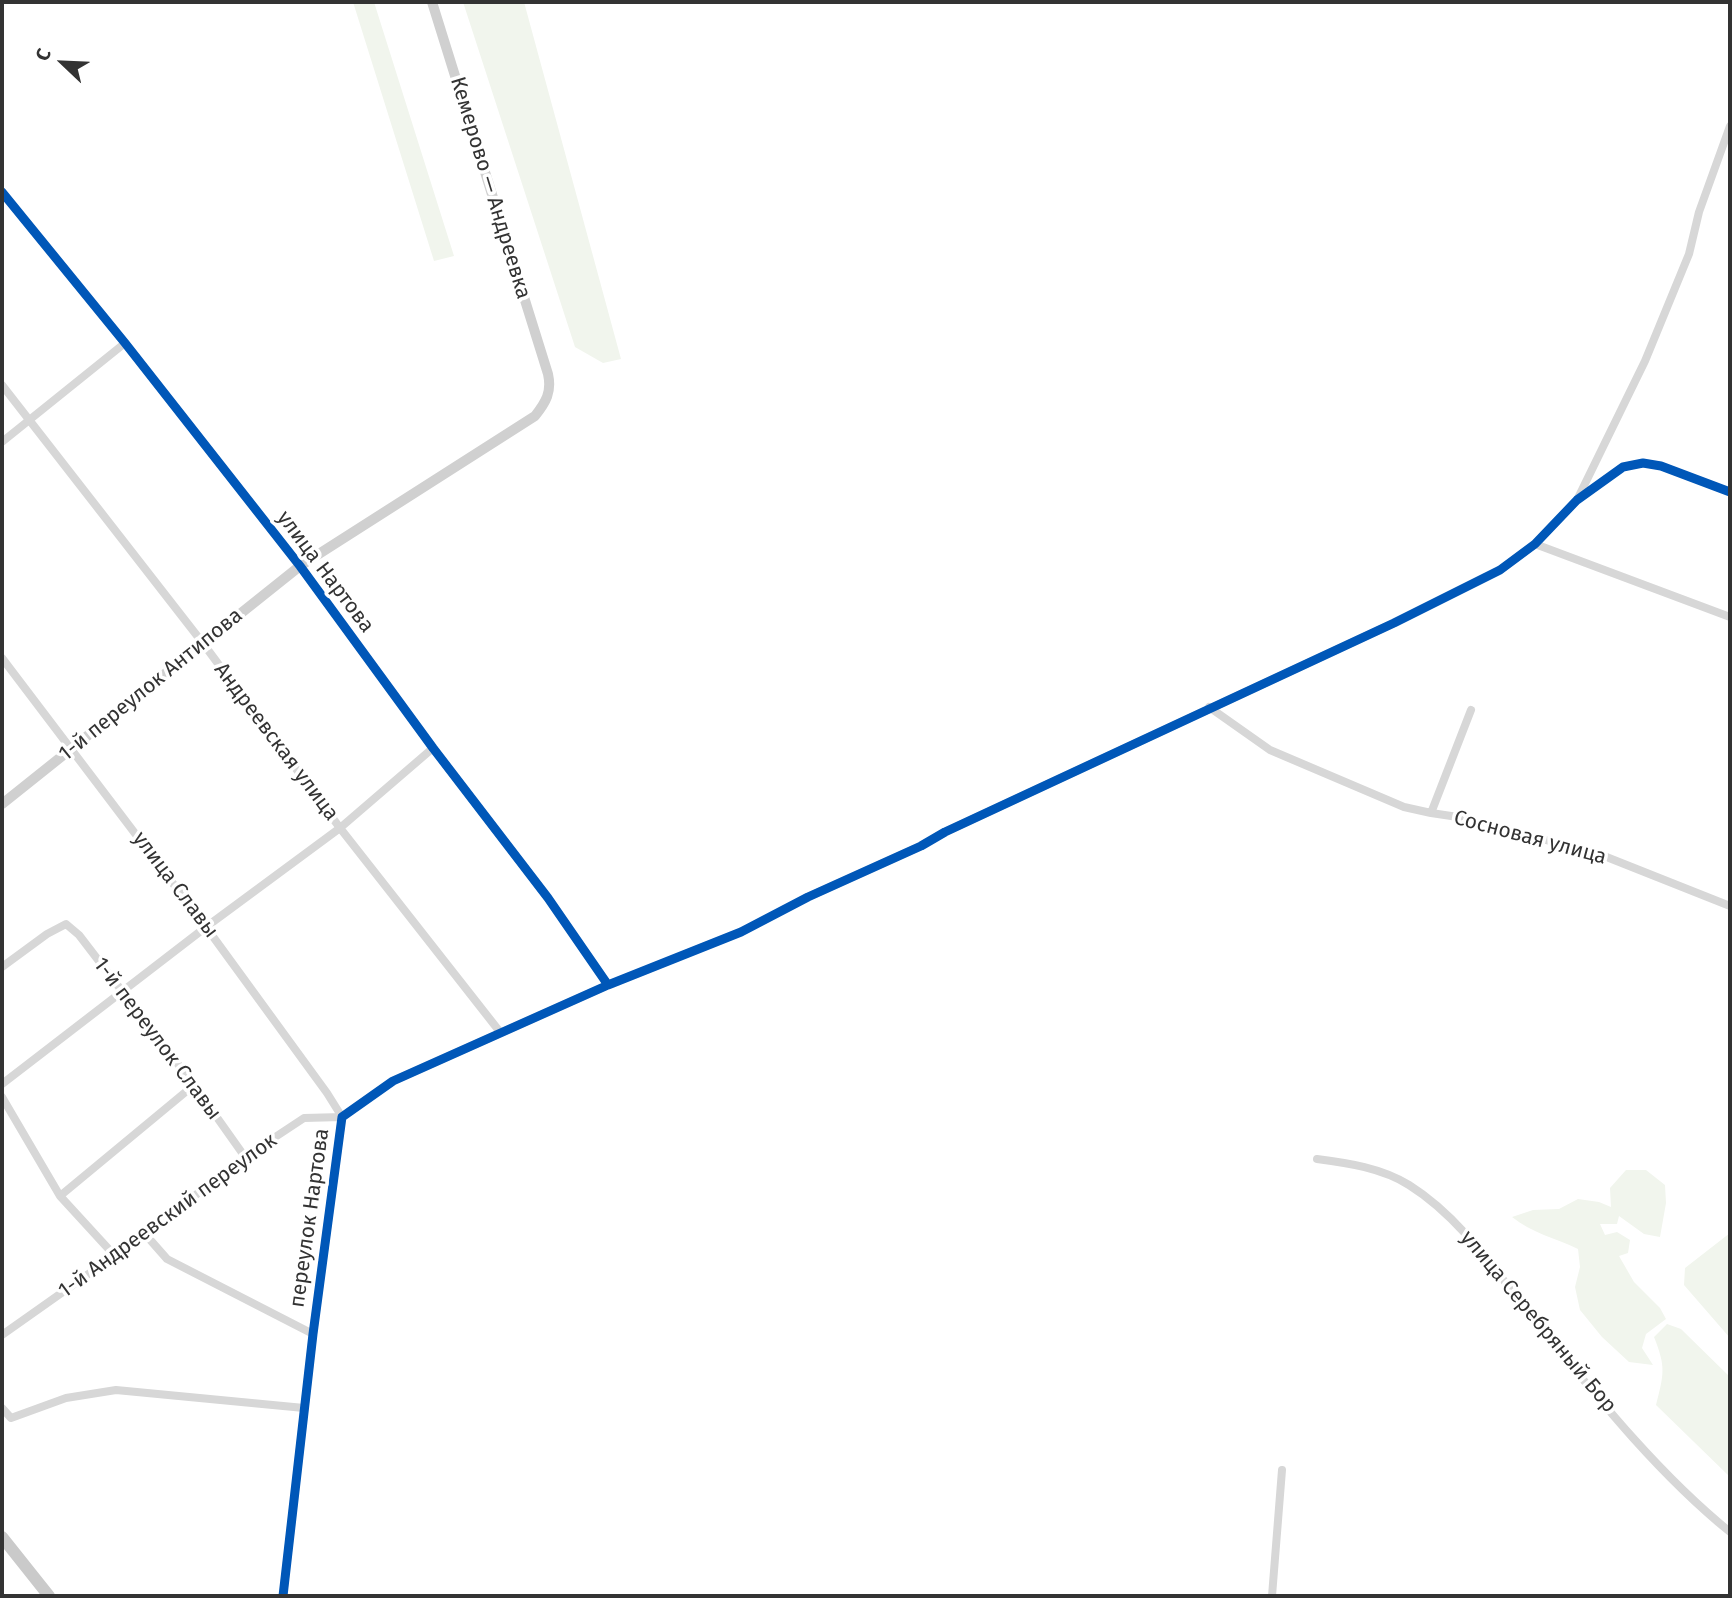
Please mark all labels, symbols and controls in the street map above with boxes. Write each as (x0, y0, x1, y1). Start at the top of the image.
north arrow (28, 28, 98, 98)
text: С (30, 45, 56, 64)
street label: Кемерово — Андреевка (444, 74, 536, 302)
street label: улица Нартова (271, 506, 379, 638)
street label: 1-й переулок Антипова (54, 603, 248, 767)
street label: Андреевская улица (208, 658, 344, 826)
street label: Сосновая улица (1451, 806, 1609, 870)
street label: улица Славы (127, 827, 223, 943)
street label: 1-й переулок Славы (88, 953, 226, 1125)
street label: переулок Нартова (285, 1127, 335, 1309)
street label: 1-й Андреевский переулок (54, 1128, 282, 1304)
street label: улица Серебряный Бор (1455, 1226, 1621, 1418)

